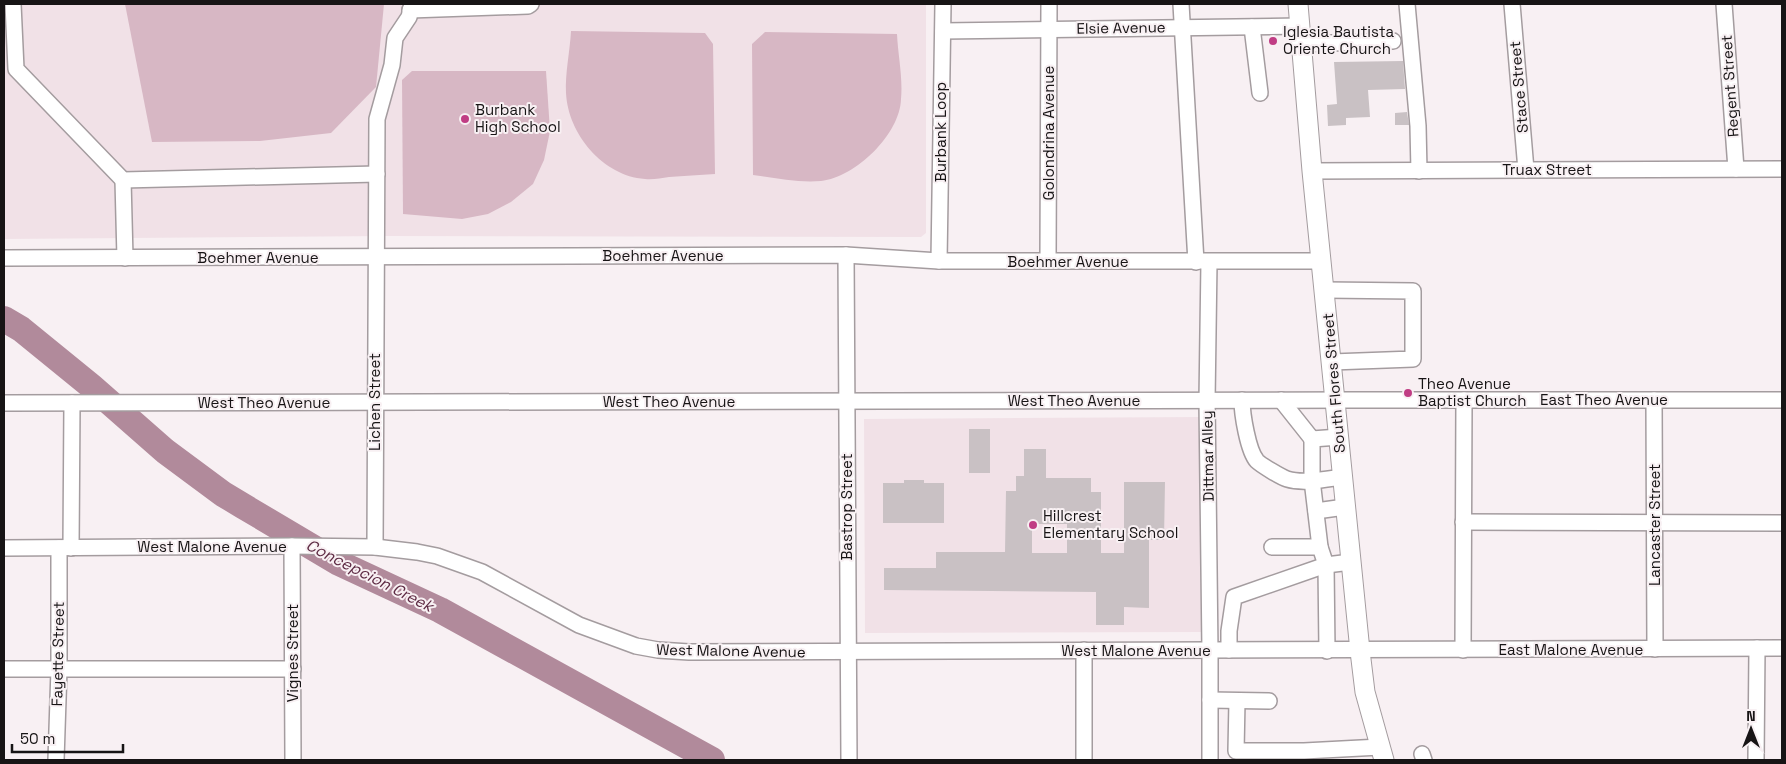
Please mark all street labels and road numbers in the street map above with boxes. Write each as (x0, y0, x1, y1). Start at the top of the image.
street label: Elsie Avenue (1076, 17, 1166, 38)
street label: Regent Street (1716, 34, 1743, 138)
street label: Stace Street (1505, 40, 1532, 134)
street label: Golondrina Avenue (1039, 66, 1058, 200)
street label: Burbank Loop (931, 82, 950, 182)
street label: Truax Street (1502, 160, 1592, 179)
street label: Boehmer Avenue (602, 246, 724, 265)
street label: Boehmer Avenue (197, 248, 319, 267)
street label: Boehmer Avenue (1007, 252, 1129, 271)
street label: South Flores Street (1318, 312, 1349, 454)
street label: Lichen Street (365, 353, 384, 451)
street label: East Theo Avenue (1540, 390, 1668, 409)
street label: West Theo Avenue (1008, 391, 1140, 410)
street label: West Theo Avenue (603, 392, 735, 411)
street label: West Theo Avenue (198, 393, 330, 412)
street label: Dittmar Alley (1197, 410, 1218, 502)
street label: Bastrop Street (837, 453, 856, 561)
street label: Lancaster Street (1645, 464, 1664, 586)
street label: West Malone Avenue (137, 537, 287, 556)
street label: Fayette Street (47, 601, 68, 707)
street label: Vignes Street (283, 604, 302, 702)
street label: West Malone Avenue (656, 640, 806, 661)
street label: East Malone Avenue (1499, 640, 1643, 659)
street label: West Malone Avenue (1061, 641, 1211, 660)

